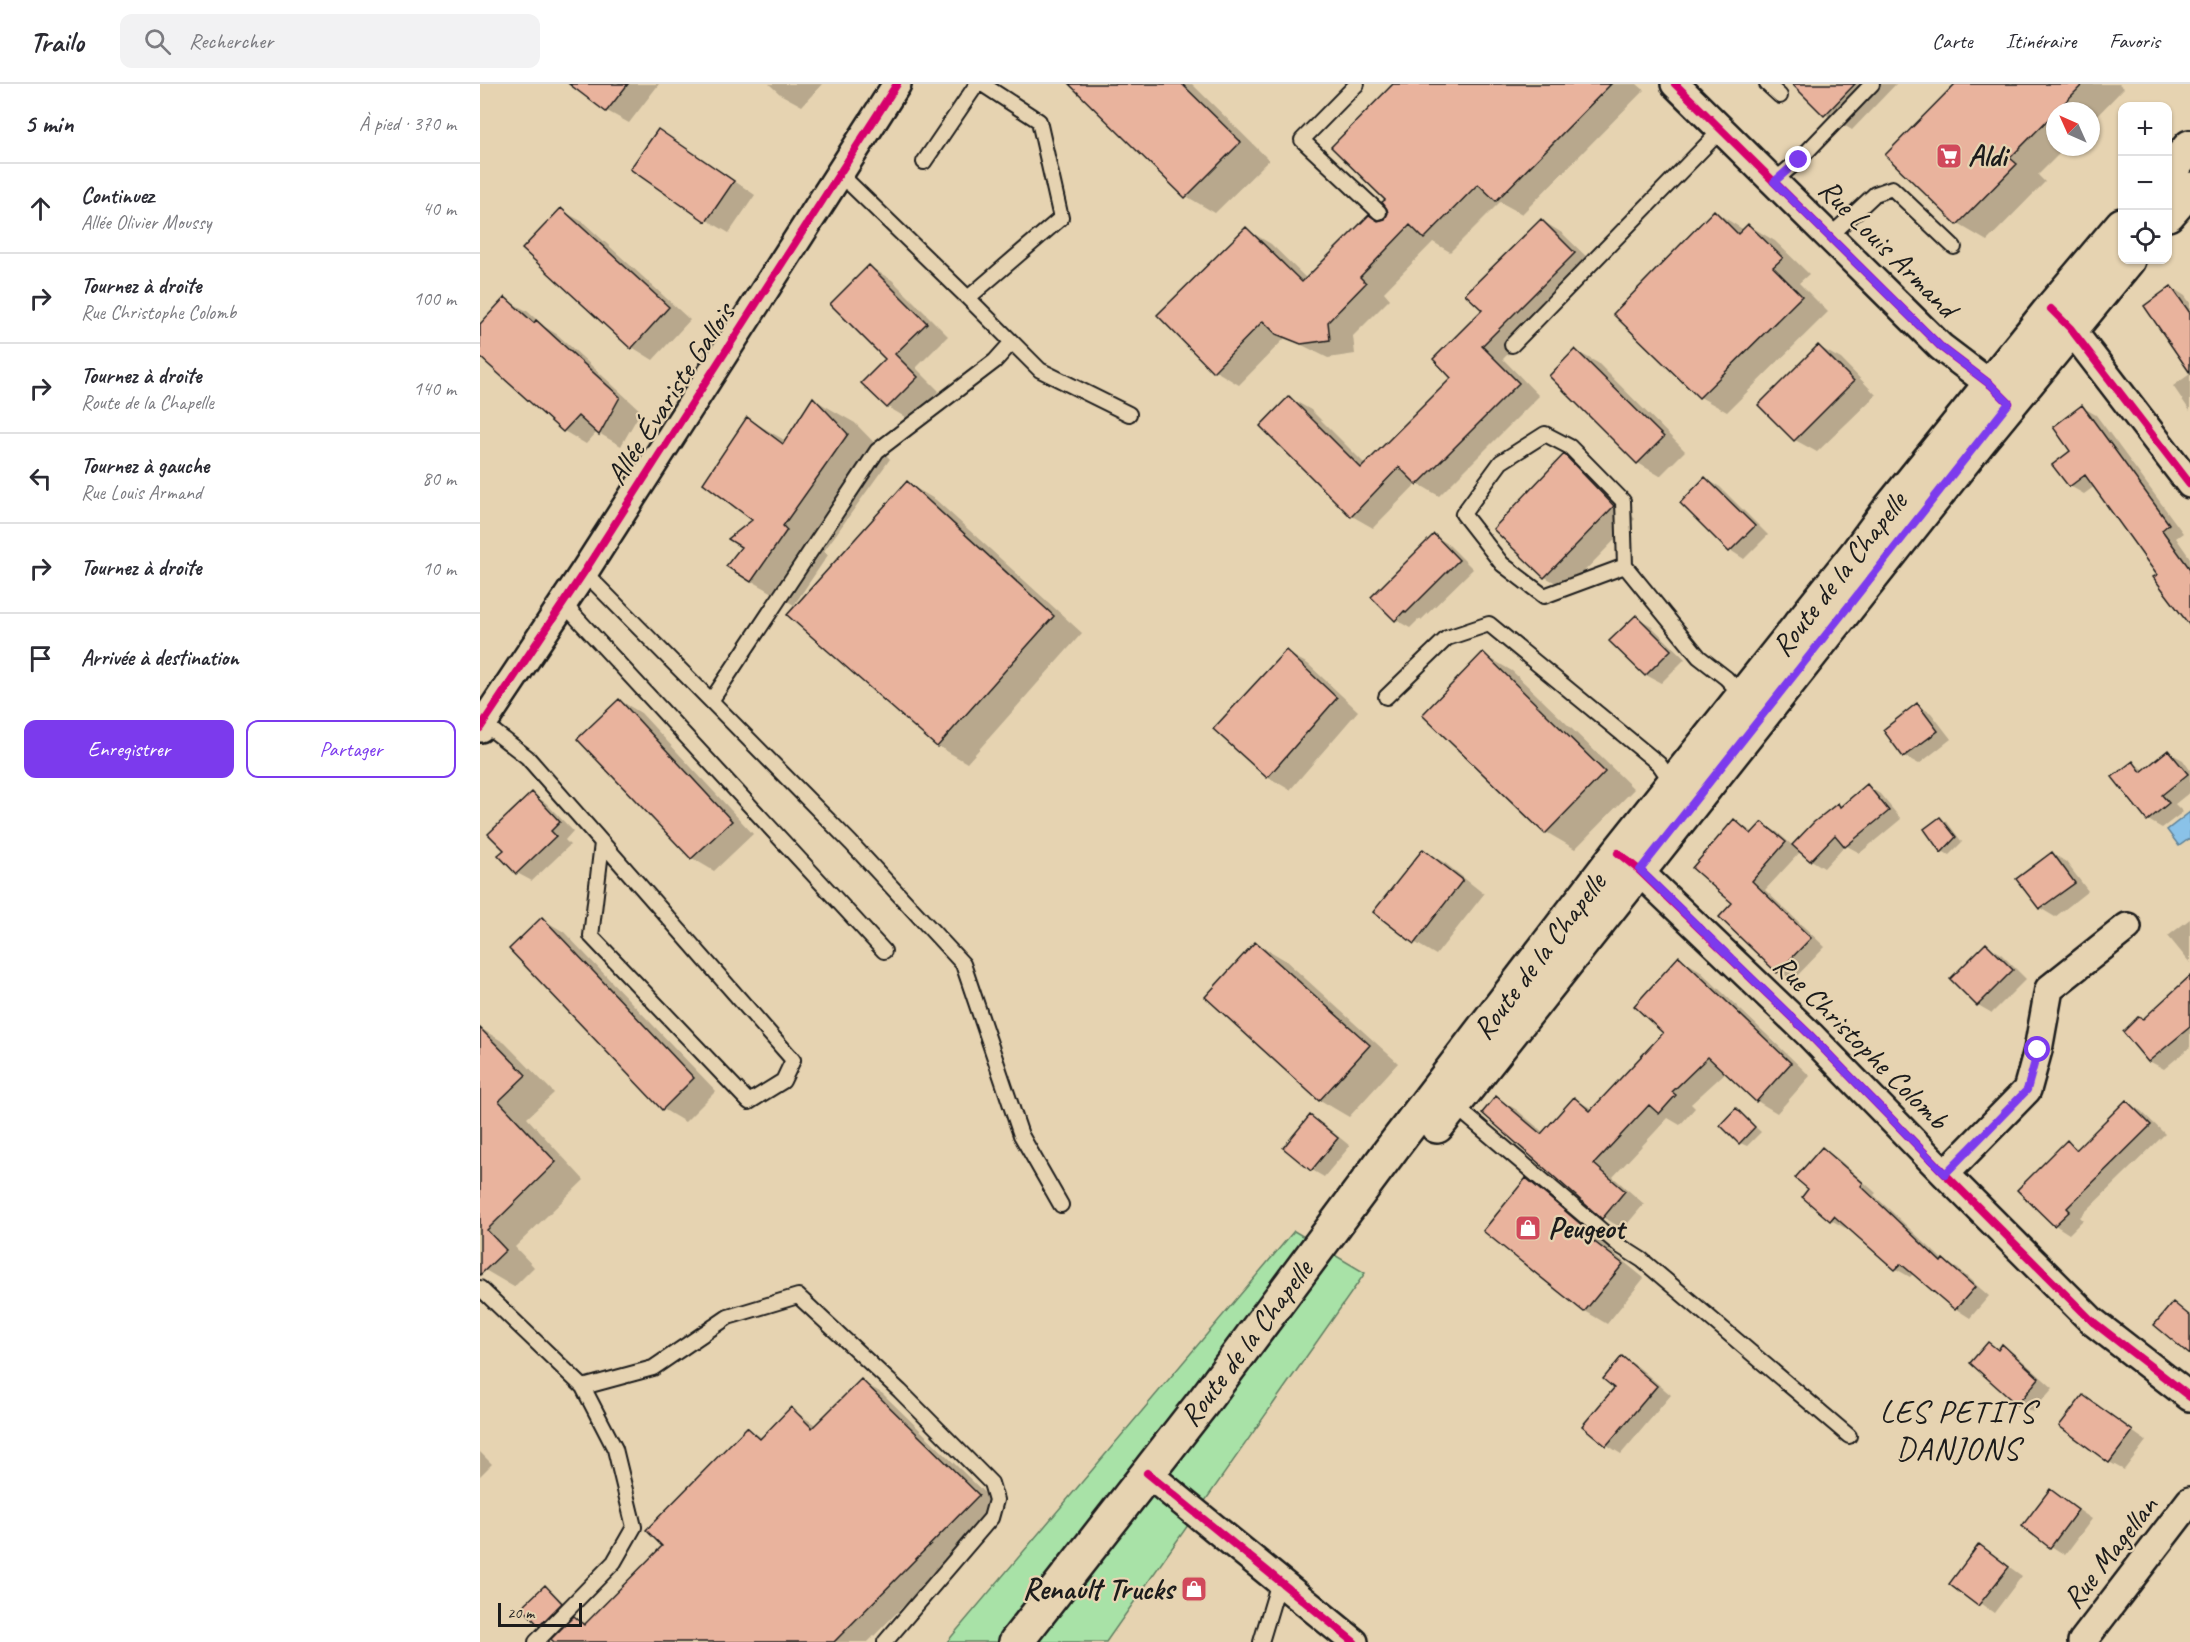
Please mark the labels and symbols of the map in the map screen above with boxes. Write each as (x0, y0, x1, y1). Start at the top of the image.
north arrow (2046, 102, 2100, 156)
place label: Aldi (1968, 137, 2011, 175)
supermarket icon: Aldi (1934, 141, 1964, 171)
route end (1785, 146, 1811, 172)
street label: Rue Louis Armand (1811, 171, 1968, 328)
street label: Allée Évariste Gallois (597, 294, 744, 492)
street label: Route de la Chapelle (1763, 482, 1917, 664)
street label: Route de la Chapelle (1464, 863, 1615, 1047)
street label: Rue Christophe Colomb (1765, 946, 1958, 1139)
route start (2024, 1036, 2050, 1062)
place label: Peugeot (1548, 1209, 1627, 1247)
shop icon: Peugeot (1513, 1213, 1543, 1243)
street label: Route de la Chapelle (1171, 1250, 1322, 1434)
district label: LES PETITS DANJONS (1880, 1391, 2041, 1469)
street label: Rue Magellan (2054, 1487, 2167, 1616)
place label: Renault Trucks (1023, 1570, 1177, 1608)
shop icon: Renault Trucks (1179, 1574, 1209, 1604)
scale bar (498, 1600, 582, 1628)

